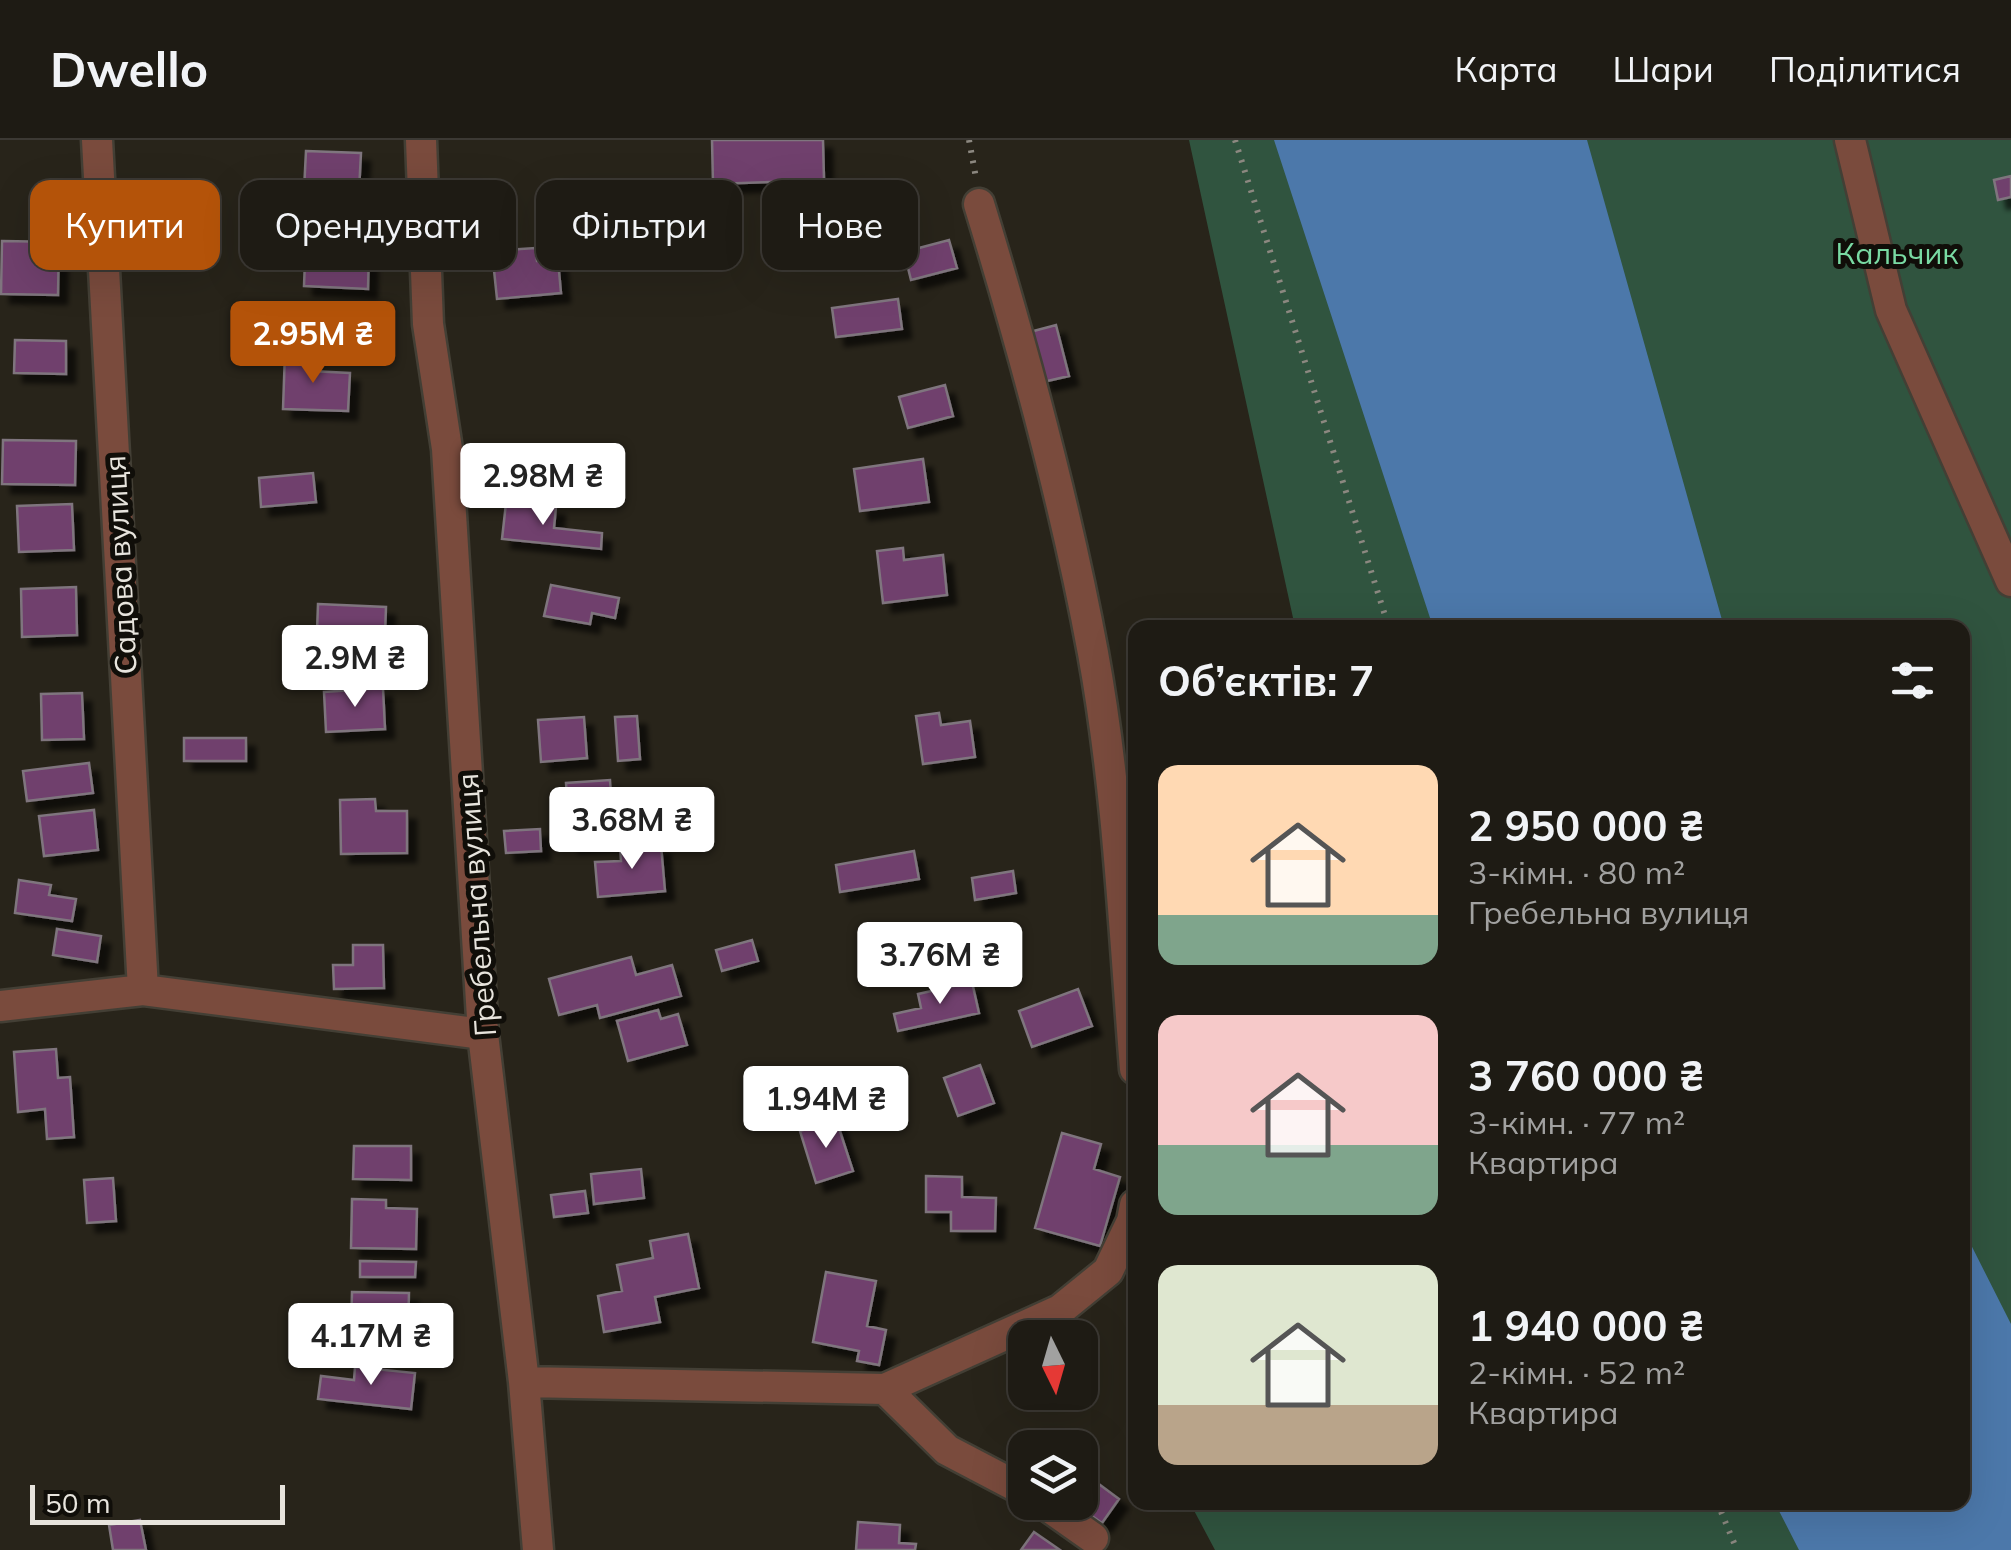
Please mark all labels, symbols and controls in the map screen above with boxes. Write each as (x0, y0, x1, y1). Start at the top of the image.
text: Dwello (50, 39, 208, 99)
text: Карта (1455, 47, 1558, 91)
text: Шари (1613, 47, 1714, 91)
text: Поділитися (1769, 47, 1961, 91)
chip: Купити (30, 180, 220, 270)
chip: Орендувати (240, 180, 516, 270)
chip: Фільтри (536, 180, 742, 270)
chip: Нове (762, 180, 918, 270)
park label: Кальчик (1836, 234, 1959, 272)
pin: 2.95M ₴ (221, 301, 405, 386)
text: 2.95M ₴ (252, 313, 374, 353)
pin: 2.98M ₴ (451, 443, 635, 528)
street label: Садова вулиця (95, 454, 145, 676)
text: 2.98M ₴ (482, 455, 604, 495)
pin: 2.9M ₴ (274, 625, 436, 710)
text: 2.9M ₴ (304, 637, 406, 677)
icon: filters (1885, 653, 1940, 708)
text: Об’єктів: 7 (1158, 654, 1374, 707)
street label: Гребельна вулиця (448, 772, 504, 1038)
pin: 3.68M ₴ (540, 787, 724, 872)
text: 3.68M ₴ (571, 799, 693, 839)
text: 2 950 000 ₴ (1468, 799, 1704, 852)
icon: home (1238, 805, 1358, 925)
text: 3-кімн. · 80 m² (1468, 852, 1685, 892)
text: Гребельна вулиця (1468, 892, 1749, 932)
pin: 3.76M ₴ (848, 922, 1032, 1007)
text: 3.76M ₴ (879, 934, 1001, 974)
text: 3 760 000 ₴ (1468, 1049, 1704, 1102)
icon: home (1238, 1055, 1358, 1175)
pin: 1.94M ₴ (734, 1066, 918, 1151)
text: 1.94M ₴ (765, 1078, 887, 1118)
text: 3-кімн. · 77 m² (1468, 1102, 1685, 1142)
text: Квартира (1468, 1142, 1619, 1182)
text: 1 940 000 ₴ (1468, 1299, 1704, 1352)
pin: 4.17M ₴ (279, 1303, 463, 1388)
icon: home (1238, 1305, 1358, 1425)
text: 4.17M ₴ (310, 1315, 432, 1355)
north arrow (1008, 1320, 1098, 1410)
map controls (1008, 1320, 1098, 1520)
text: 2-кімн. · 52 m² (1468, 1352, 1685, 1392)
text: Квартира (1468, 1392, 1619, 1432)
button: layers (1008, 1430, 1098, 1520)
scale bar (30, 1480, 285, 1524)
text: 50 m (45, 1485, 111, 1520)

